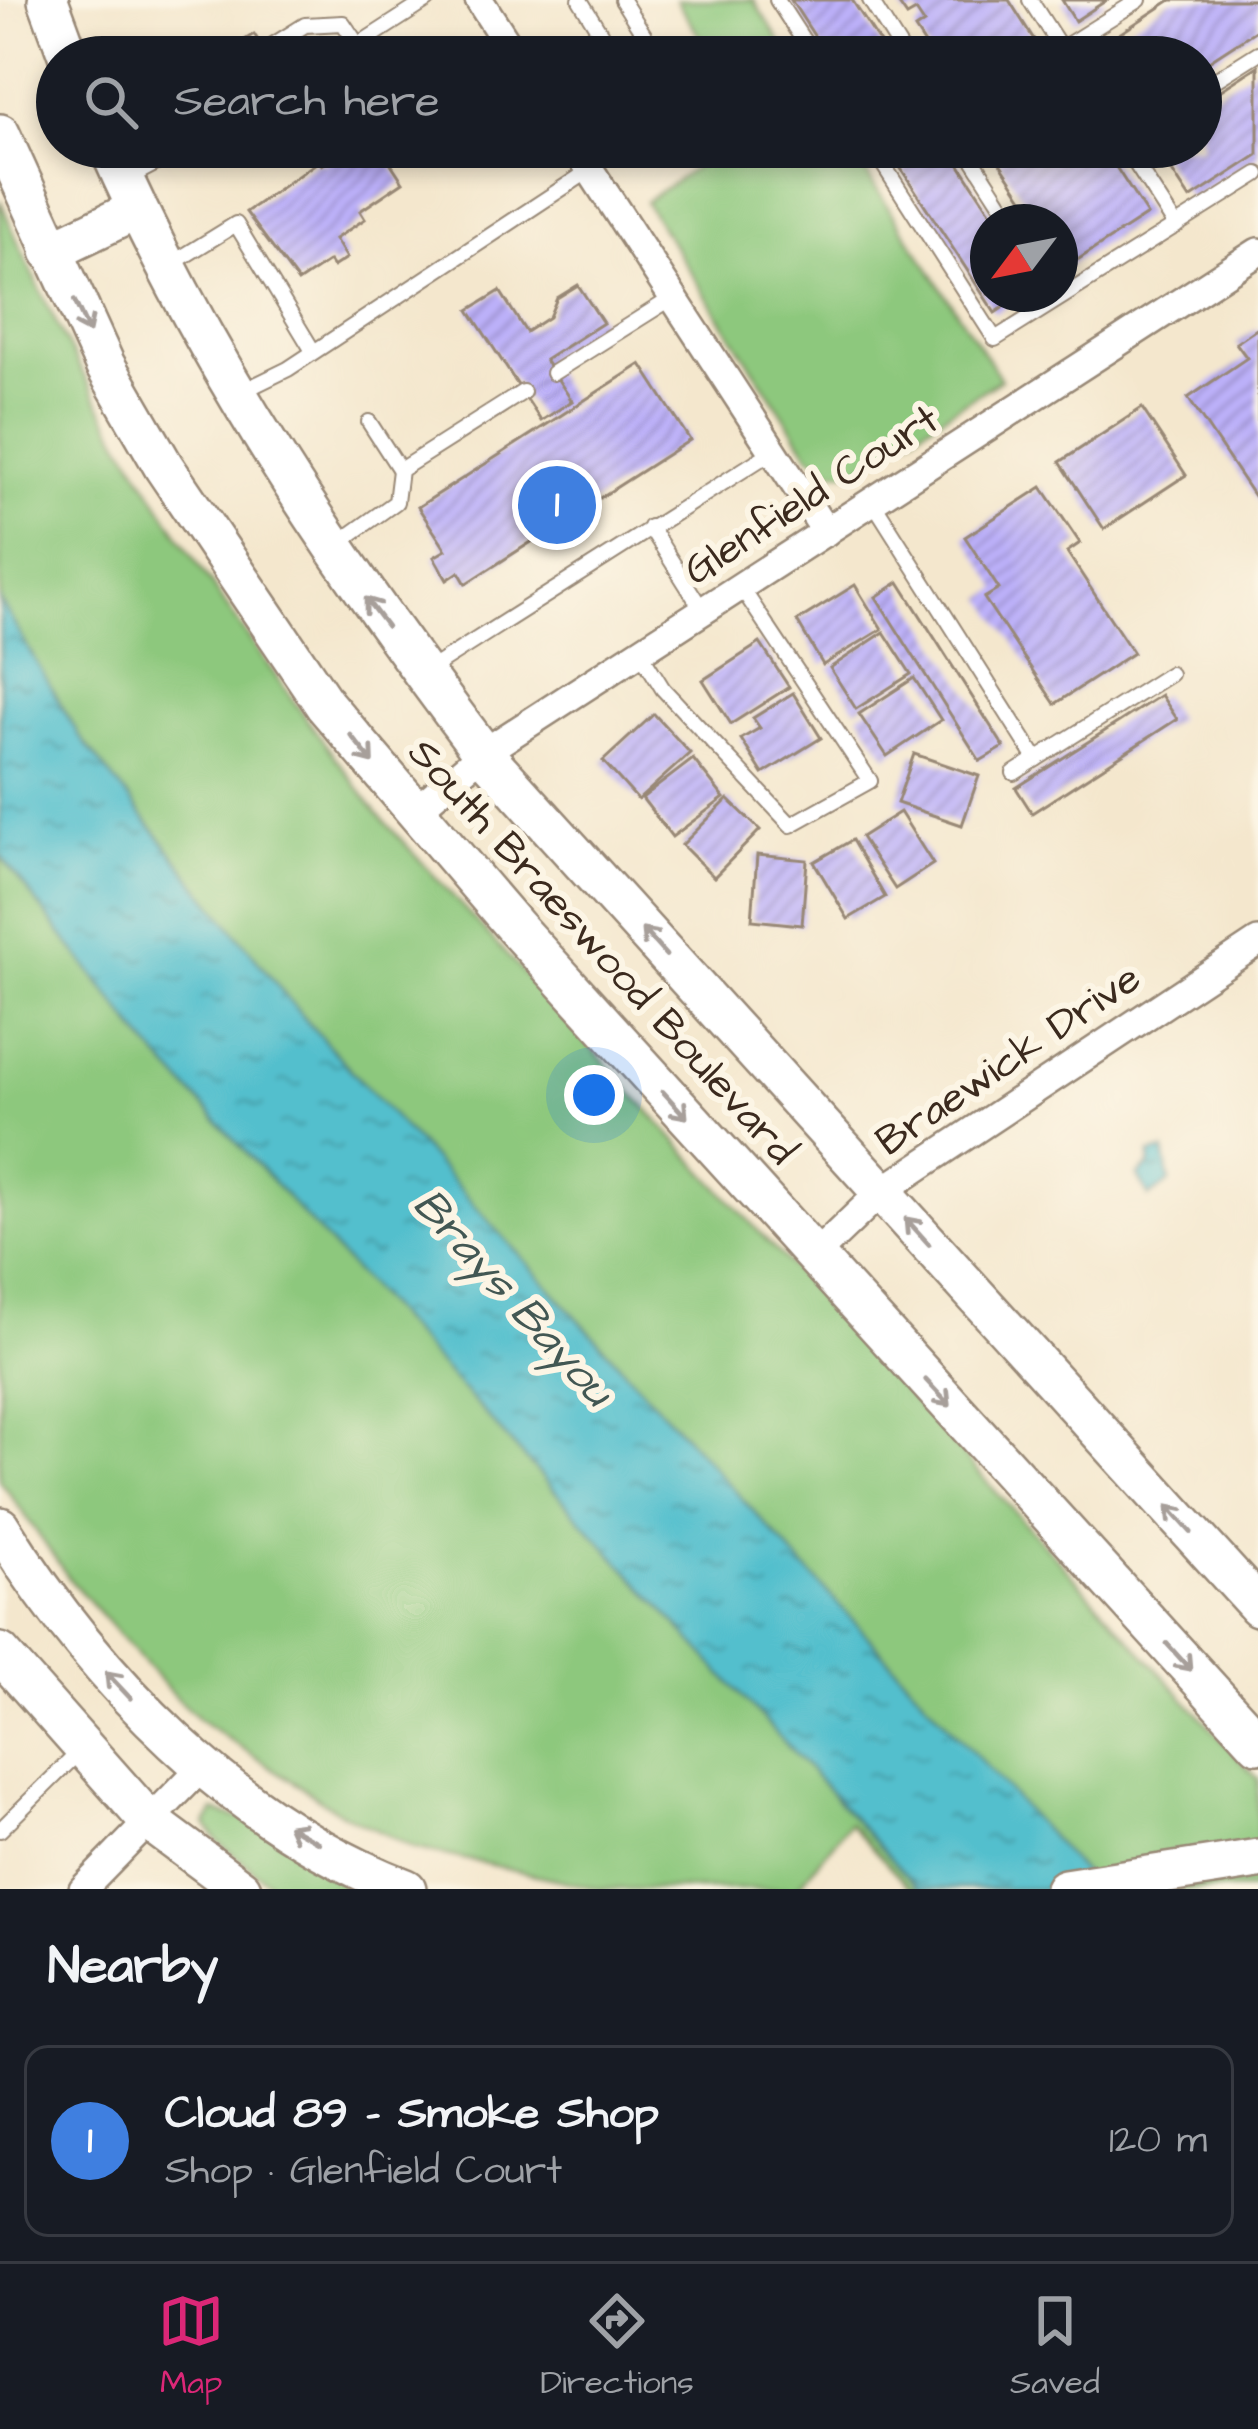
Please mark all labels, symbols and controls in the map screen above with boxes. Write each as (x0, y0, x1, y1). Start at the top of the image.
search box (36, 36, 1222, 168)
icon: search (78, 69, 144, 135)
text: Search here (174, 71, 440, 133)
north arrow (970, 204, 1078, 312)
one-way arrow (72, 298, 94, 334)
street label: Glenfield Court (673, 391, 950, 600)
pin: 1 (518, 460, 596, 550)
one-way arrow (364, 596, 389, 629)
street label: South Braeswood Boulevard (394, 726, 809, 1178)
one-way arrow (348, 733, 374, 765)
one-way arrow (641, 928, 668, 958)
street label: Braewick Drive (865, 950, 1153, 1171)
your location (564, 1065, 624, 1125)
one-way arrow (661, 1089, 689, 1119)
water label: Brays Bayou (398, 1176, 629, 1422)
one-way arrow (903, 1216, 931, 1246)
one-way arrow (924, 1378, 951, 1408)
one-way arrow (1166, 1505, 1193, 1535)
one-way arrow (1165, 1641, 1192, 1671)
one-way arrow (105, 1670, 133, 1700)
one-way arrow (286, 1822, 321, 1845)
text: Nearby (48, 1932, 218, 2003)
text: Cloud 89 - Smoke Shop (165, 2083, 659, 2145)
text: 1 (88, 2114, 93, 2168)
text: 120 m (1109, 2114, 1207, 2168)
text: Shop · Glenfield Court (165, 2145, 562, 2199)
tab: Map (158, 2288, 224, 2406)
tab: Directions (540, 2288, 694, 2406)
tab: Saved (1010, 2288, 1100, 2406)

